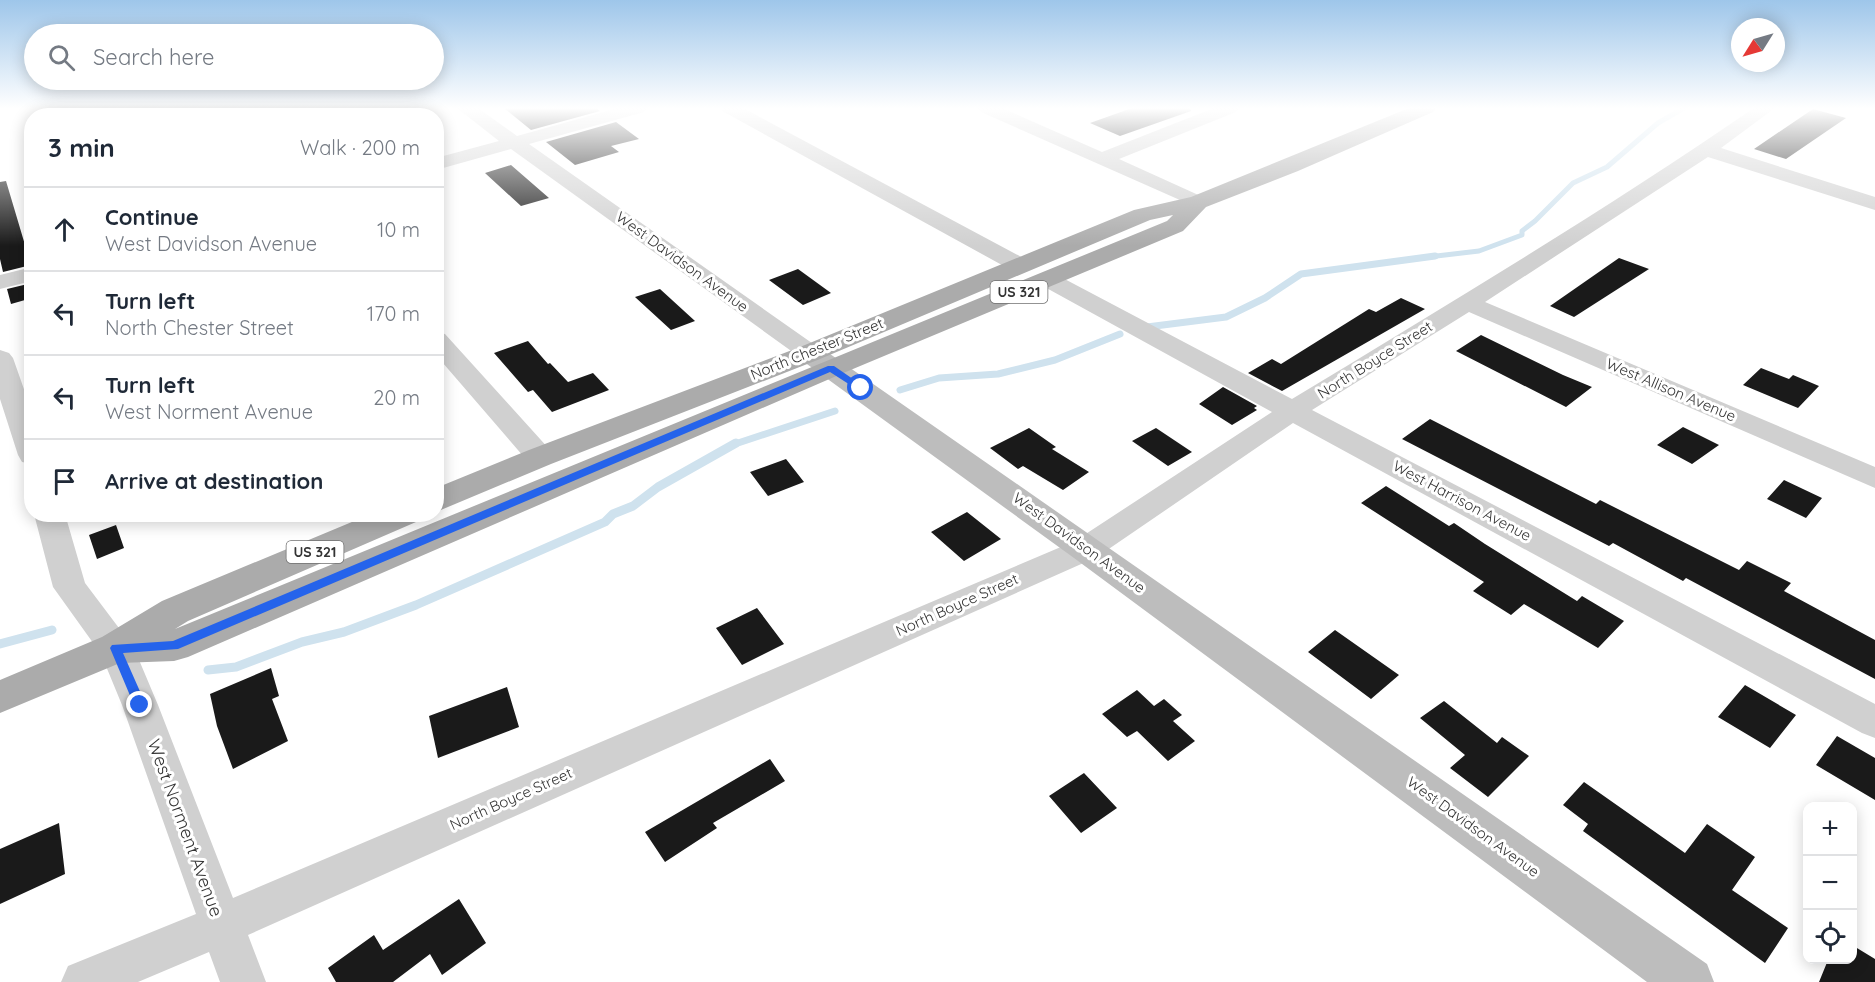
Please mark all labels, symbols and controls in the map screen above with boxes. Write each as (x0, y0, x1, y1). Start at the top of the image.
north arrow (1731, 18, 1785, 72)
search box (24, 24, 444, 90)
icon: search (45, 41, 78, 74)
text: Search here (93, 43, 214, 71)
text: 3 min (48, 131, 115, 164)
text: Walk · 200 m (300, 135, 420, 160)
text: Continue (105, 203, 199, 231)
street label: West Davidson Avenue (612, 207, 752, 316)
icon: ahead (48, 213, 81, 246)
text: 10 m (377, 217, 420, 242)
text: West Davidson Avenue (105, 231, 317, 256)
road number: US 321 (990, 281, 1048, 303)
text: Turn left (105, 287, 195, 315)
icon: left (48, 297, 81, 330)
text: 170 m (367, 301, 420, 326)
street label: North Chester Street (748, 313, 886, 384)
text: North Chester Street (105, 315, 294, 340)
street label: North Boyce Street (1314, 317, 1436, 403)
street label: West Allison Avenue (1604, 354, 1739, 425)
text: Turn left (105, 371, 195, 399)
route start (847, 374, 873, 400)
icon: left (48, 381, 81, 414)
text: 20 m (373, 385, 420, 410)
text: West Norment Avenue (105, 399, 313, 424)
street label: West Harrison Avenue (1390, 456, 1535, 545)
icon: arrive (48, 465, 81, 498)
text: Arrive at destination (105, 467, 323, 495)
street label: West Davidson Avenue (1009, 488, 1149, 597)
road number: US 321 (286, 541, 344, 563)
street label: North Boyce Street (893, 569, 1021, 640)
route end (126, 691, 152, 717)
street label: West Norment Avenue (143, 736, 228, 920)
street label: North Boyce Street (447, 763, 575, 834)
street label: West Davidson Avenue (1403, 772, 1543, 881)
map controls (1803, 802, 1857, 964)
button: + (1803, 802, 1857, 856)
button: − (1803, 856, 1857, 910)
button: locate (1803, 910, 1857, 964)

